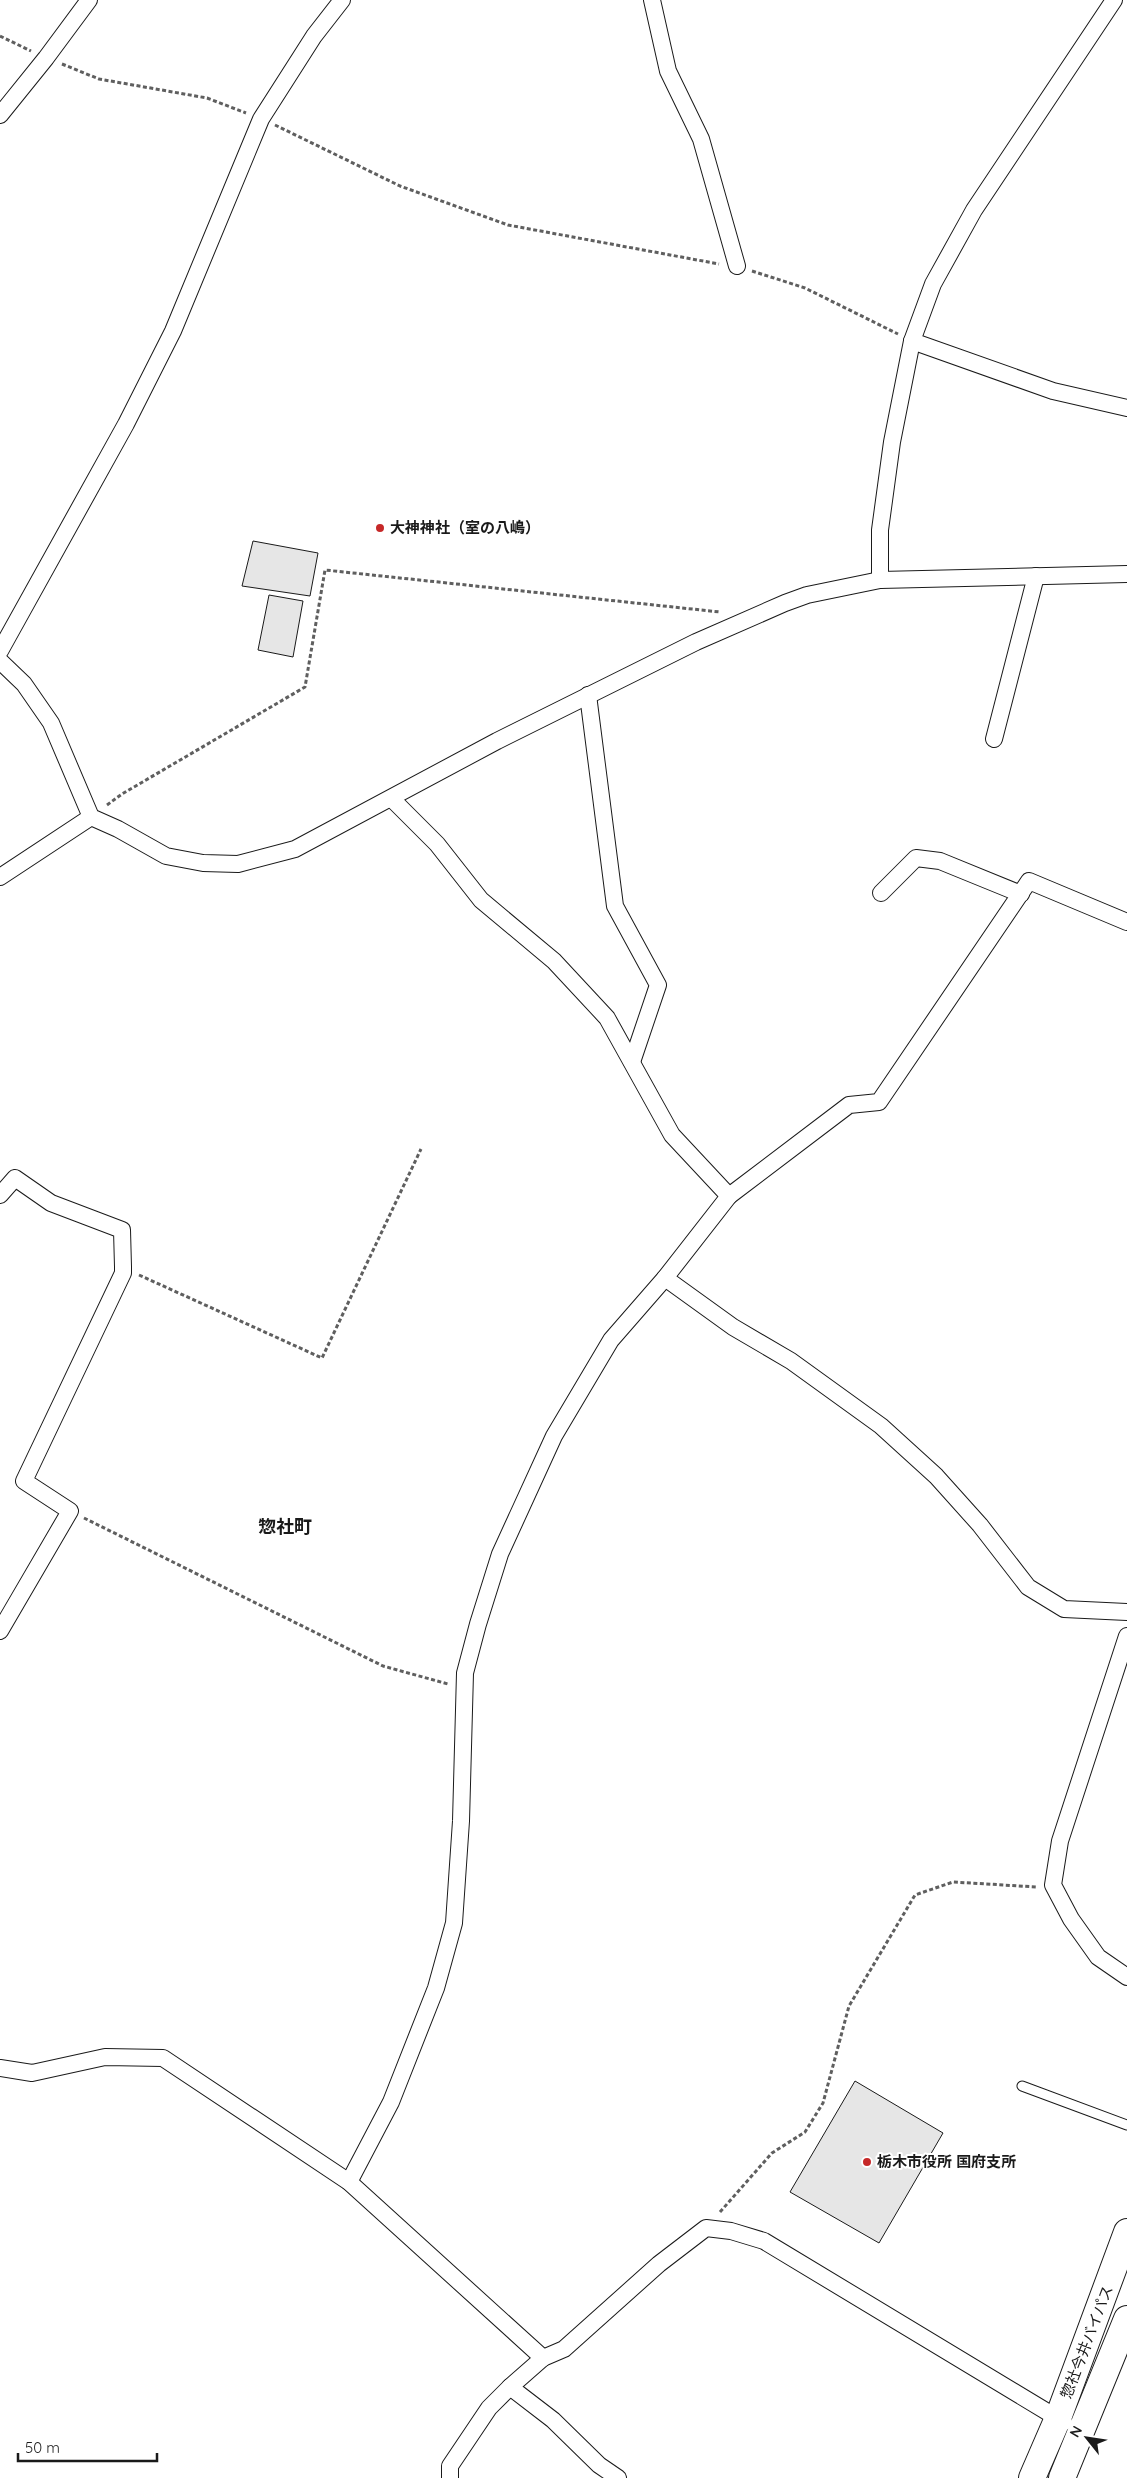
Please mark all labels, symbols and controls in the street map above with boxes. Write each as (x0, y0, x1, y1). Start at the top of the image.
place label: 大神神社（室の八嶋） (390, 518, 540, 537)
marker: 大神神社（室の八嶋） (374, 522, 386, 534)
district label: 惣社町 (258, 1515, 312, 1538)
place label: 栃木市役所 国府支所 (877, 2152, 1016, 2171)
marker: 栃木市役所 国府支所 (861, 2156, 873, 2168)
street label: 惣社今井バイパス (1056, 2283, 1117, 2401)
north arrow (1062, 2413, 1112, 2463)
text: N (1065, 2423, 1086, 2440)
scale bar (18, 2430, 156, 2462)
text: 50 m (25, 2438, 60, 2457)

